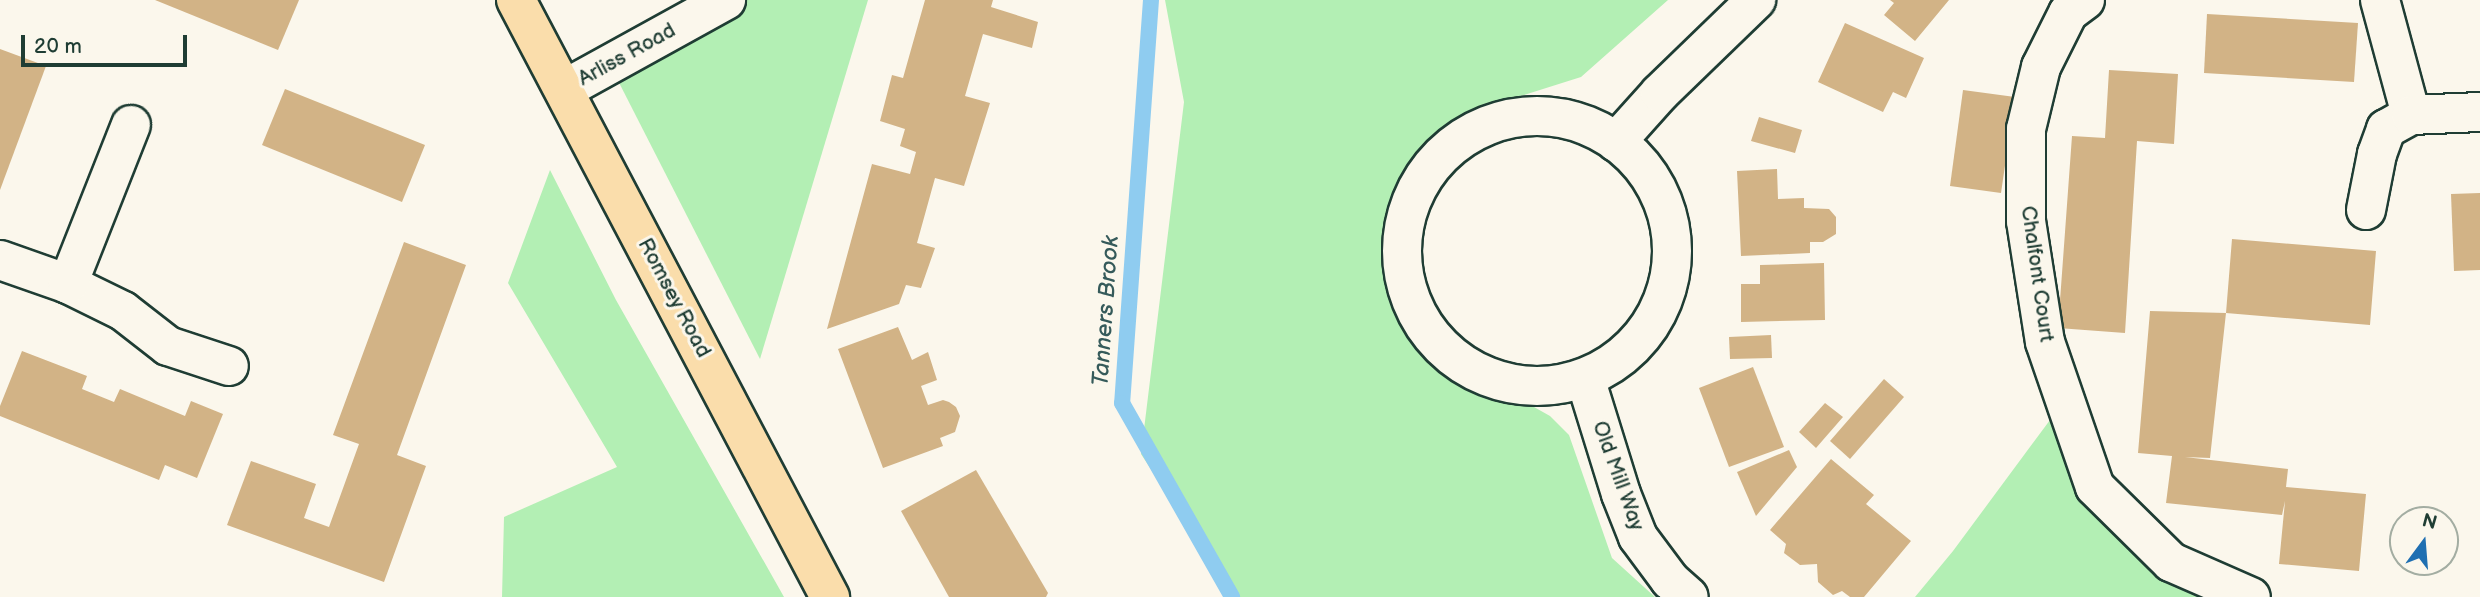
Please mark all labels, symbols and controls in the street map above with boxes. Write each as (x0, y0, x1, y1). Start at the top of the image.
street label: Arliss Road (574, 18, 680, 92)
scale bar (24, 21, 191, 65)
text: 20 m (34, 34, 82, 59)
street label: Chalfont Court (2015, 204, 2059, 344)
street label: Romsey Road (632, 233, 716, 363)
water label: Tanners Brook (1087, 235, 1125, 387)
street label: Old Mill Way (1586, 417, 1650, 535)
north arrow (2389, 506, 2459, 576)
text: N (2419, 509, 2439, 535)

